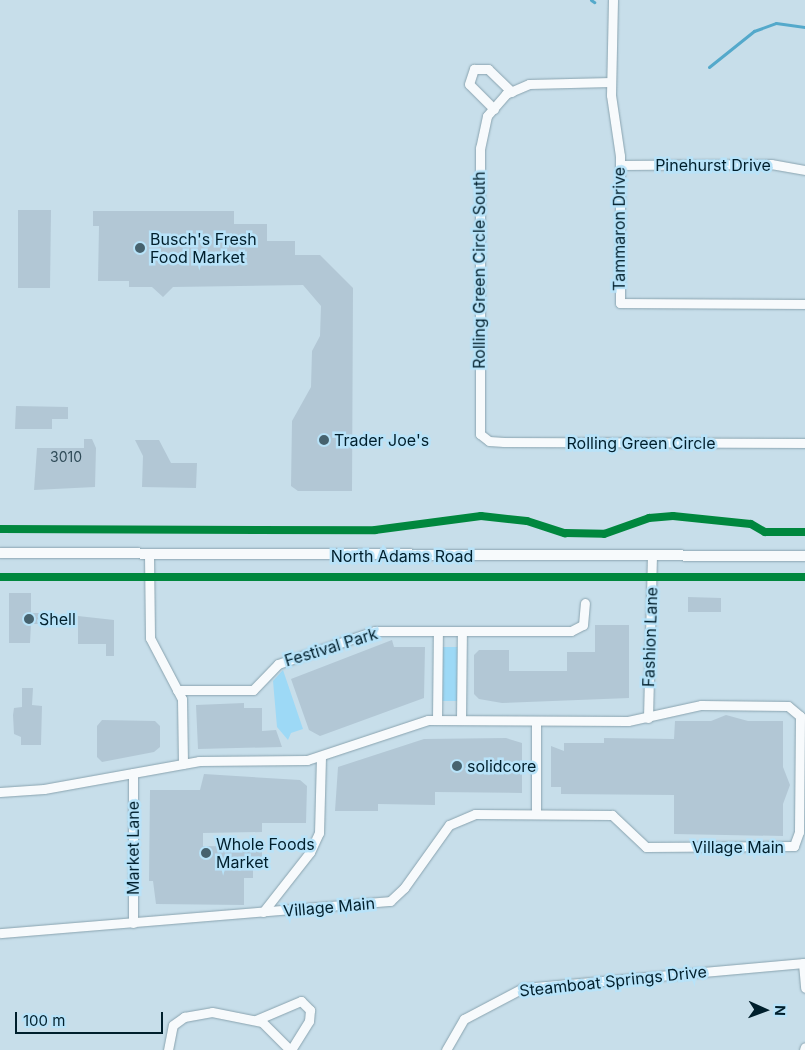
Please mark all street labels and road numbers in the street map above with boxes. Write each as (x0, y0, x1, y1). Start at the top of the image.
street label: Pinehurst Drive (655, 155, 771, 175)
street label: Tammaron Drive (609, 167, 629, 291)
street label: Rolling Green Circle South (469, 171, 489, 369)
street label: Rolling Green Circle (566, 433, 716, 453)
street label: North Adams Road (331, 546, 473, 566)
street label: Fashion Lane (639, 587, 661, 687)
street label: Festival Park (282, 624, 380, 670)
street label: Market Lane (123, 801, 143, 895)
street label: Village Main (692, 837, 784, 857)
street label: Village Main (282, 893, 376, 921)
street label: Steamboat Springs Drive (518, 962, 708, 1000)

